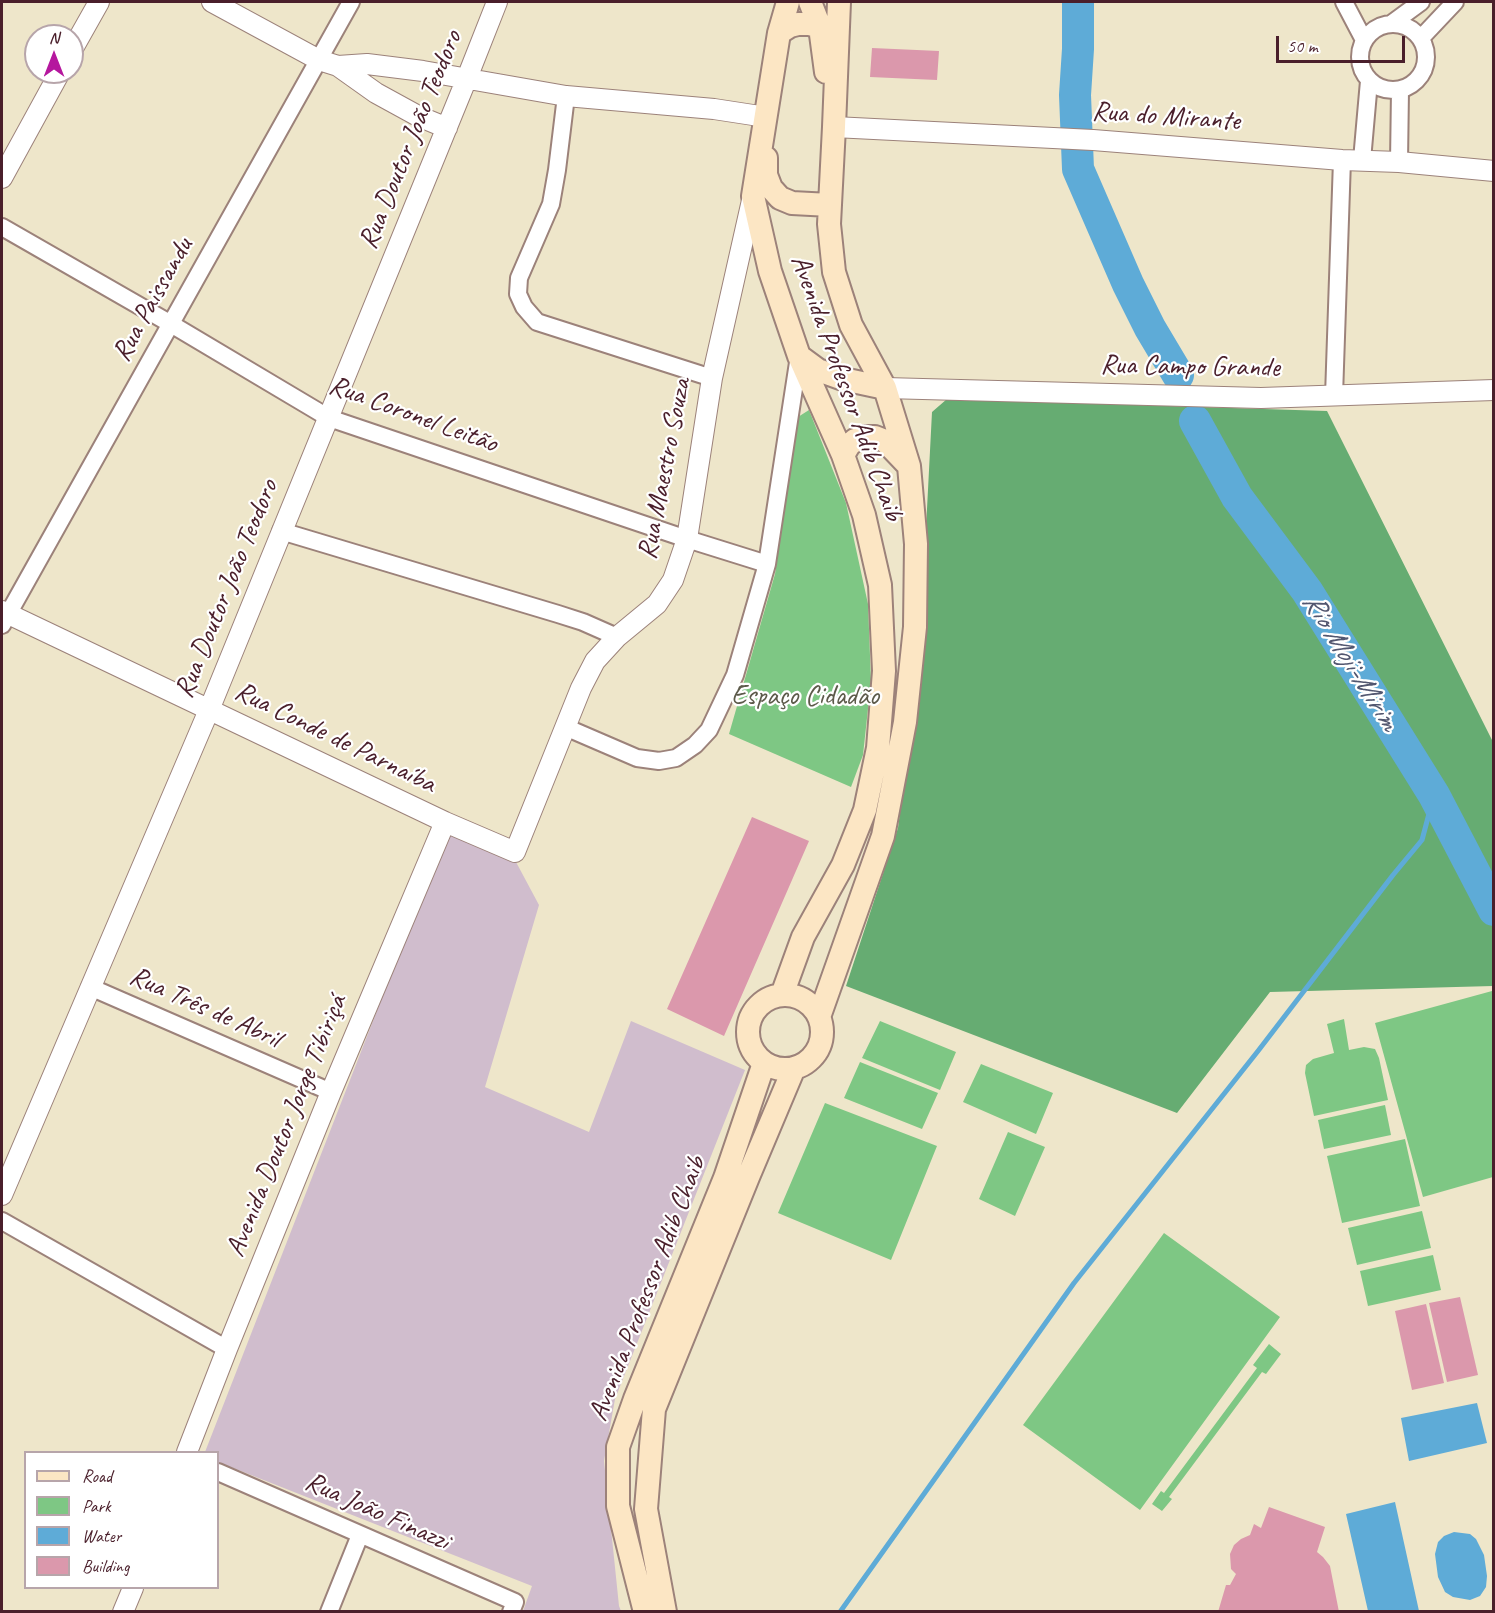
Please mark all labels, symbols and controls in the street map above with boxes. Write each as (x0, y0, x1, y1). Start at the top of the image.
north arrow (24, 24, 84, 84)
scale bar (1279, 24, 1408, 62)
street label: Rua Doutor João Teodoro (352, 26, 470, 254)
text: N (49, 28, 59, 48)
text: 50 m (1287, 35, 1318, 57)
street label: Rua do Mirante (1091, 95, 1241, 139)
street label: Rua Paissandu (105, 232, 201, 368)
street label: Avenida Professor Adib Chaib (782, 250, 910, 526)
street label: Rua Campo Grande (1100, 349, 1280, 385)
street label: Rua Coronel Leitão (324, 369, 502, 461)
street label: Rua Maestro Souza (631, 376, 699, 562)
street label: Rua Doutor João Teodoro (168, 475, 286, 703)
water label: Rio Moji-Mirim (1294, 587, 1406, 737)
street label: Rua Conde de Parnaíba (229, 675, 441, 801)
park label: Espaço Cidadão (731, 680, 879, 714)
street label: Rua Três de Abril (124, 960, 286, 1056)
street label: Avenida Doutor Jorge Tibiriçá (219, 990, 355, 1262)
street label: Avenida Professor Adib Chaib (582, 1152, 714, 1426)
legend (24, 1451, 219, 1589)
text: Road (82, 1465, 112, 1487)
street label: Rua João Finazzi (300, 1465, 454, 1559)
text: Park (82, 1495, 111, 1517)
text: Water (82, 1525, 121, 1547)
text: Building (82, 1555, 129, 1577)

